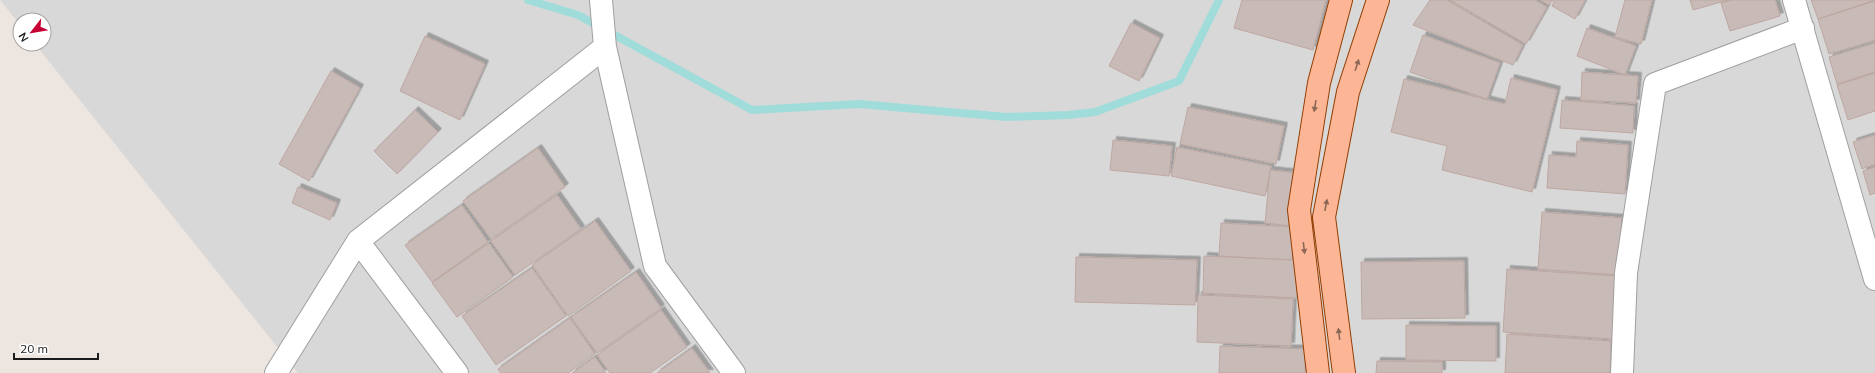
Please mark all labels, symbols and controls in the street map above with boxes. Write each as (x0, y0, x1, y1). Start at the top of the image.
north arrow (12, 12, 52, 52)
text: N (15, 30, 32, 44)
one-way arrow (1354, 58, 1360, 70)
one-way arrow (1312, 100, 1318, 112)
one-way arrow (1324, 199, 1330, 212)
one-way arrow (1300, 242, 1307, 254)
one-way arrow (1336, 328, 1342, 340)
scale bar (14, 335, 98, 361)
text: 20 m (20, 341, 48, 356)

